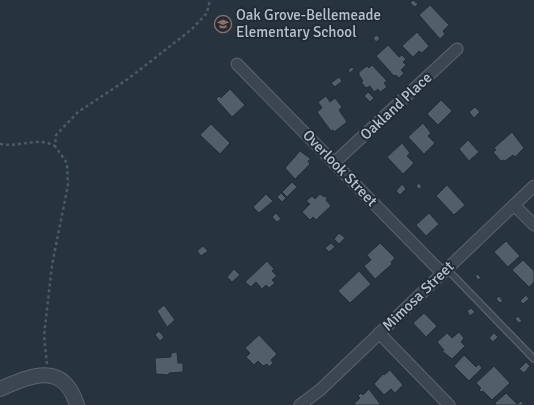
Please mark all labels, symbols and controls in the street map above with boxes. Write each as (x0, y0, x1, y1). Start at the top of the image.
place label: Oak Grove-Bellemeade Elementary School (236, 6, 381, 41)
school or university icon: Oak Grove-Bellemeade Elementary School (213, 14, 233, 34)
street label: Oakland Place (357, 68, 435, 144)
street label: Overlook Street (299, 126, 381, 210)
street label: Mimosa Street (378, 257, 458, 335)

